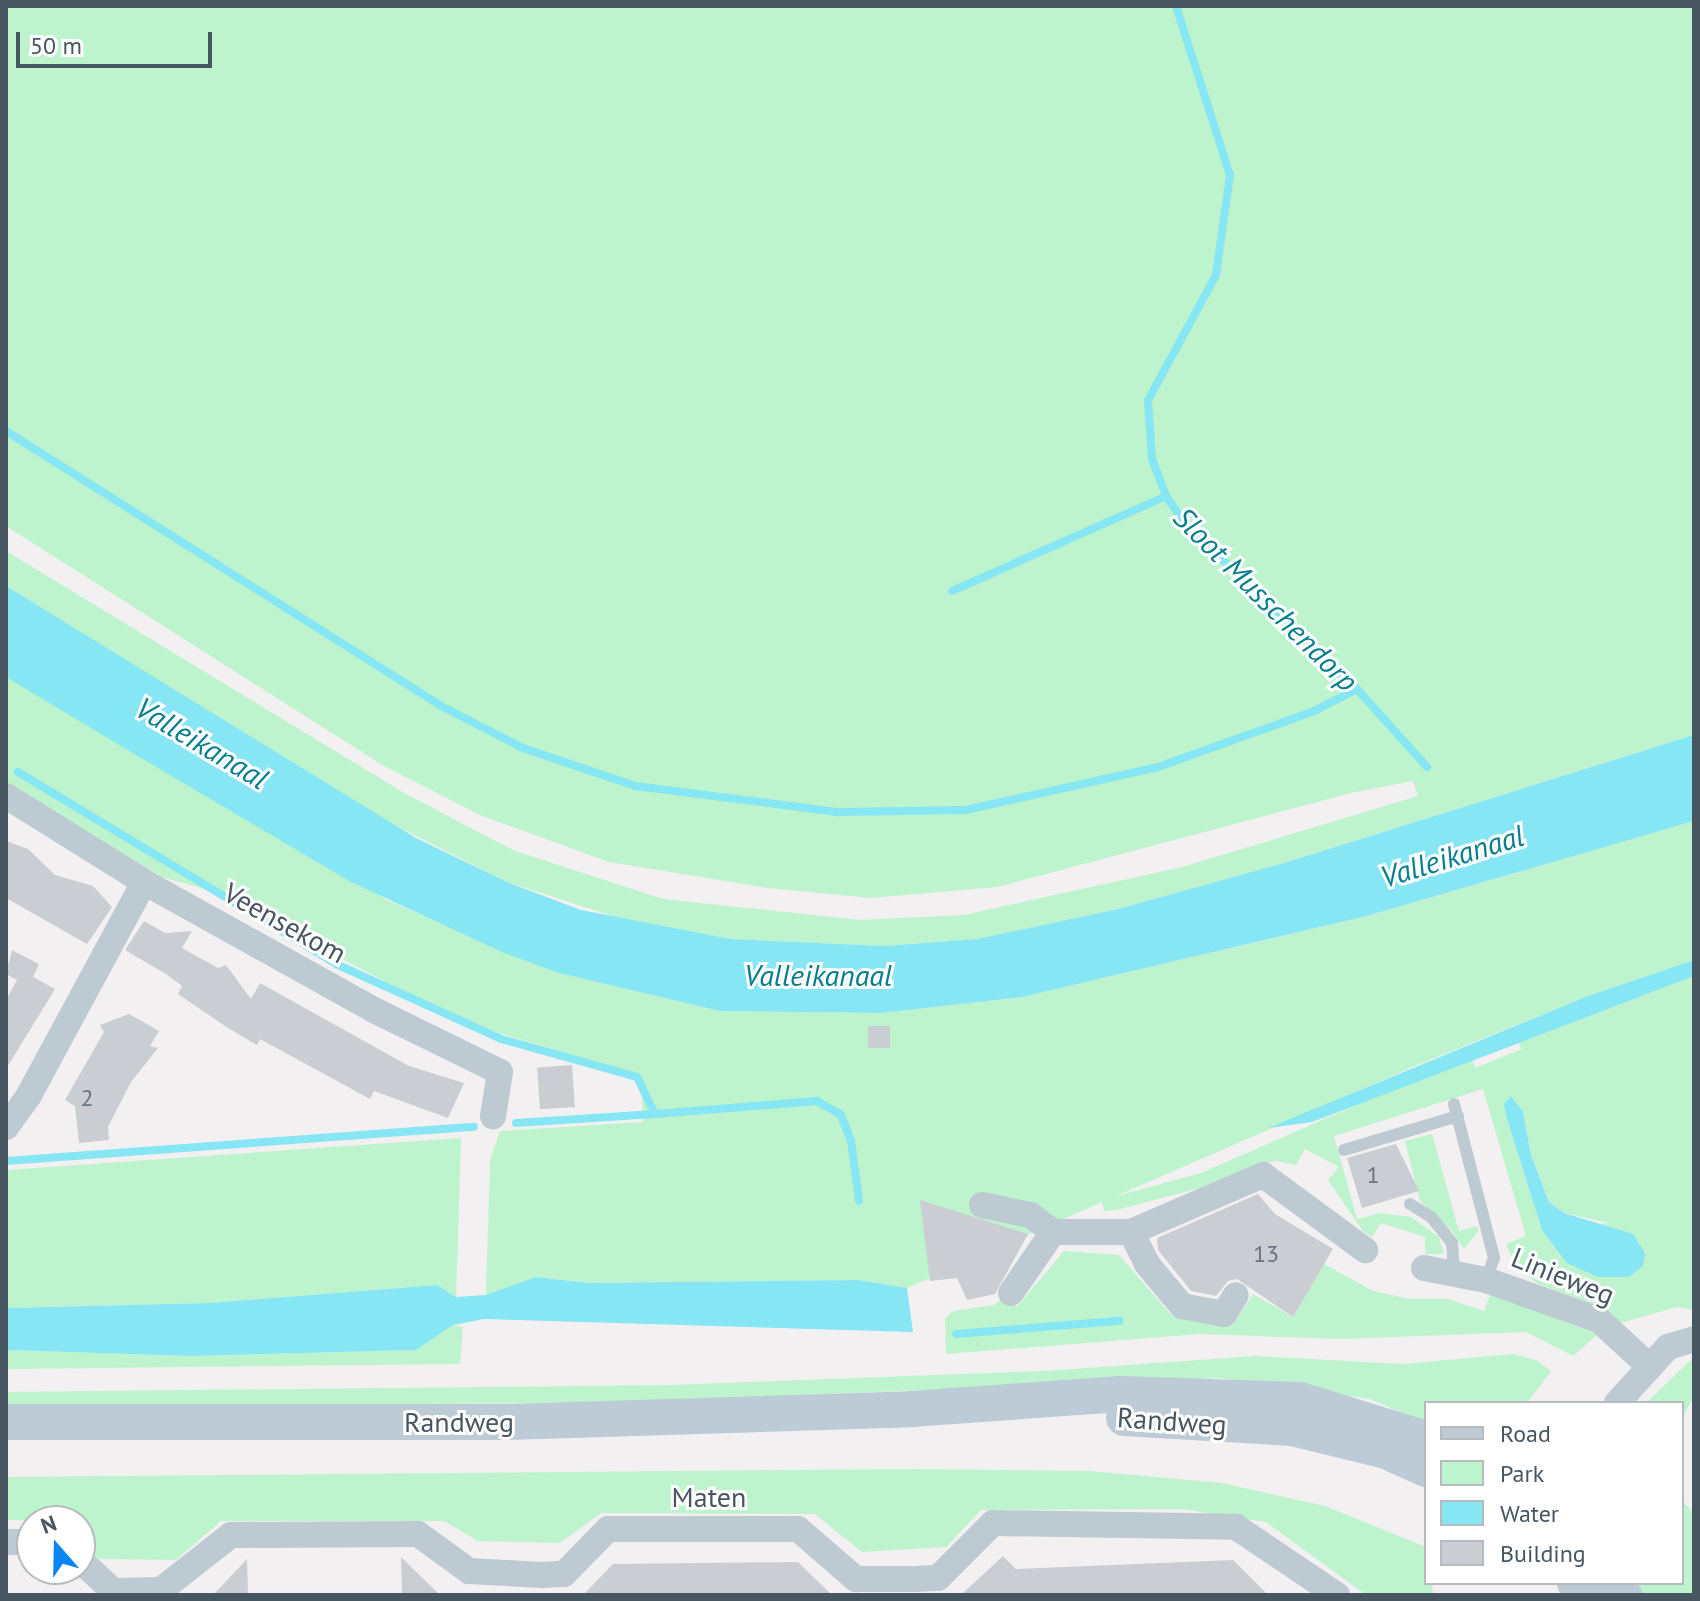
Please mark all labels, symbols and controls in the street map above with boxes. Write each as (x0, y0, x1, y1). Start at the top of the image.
scale bar (20, 16, 216, 66)
text: 50 m (30, 30, 82, 61)
water label: Sloot Musschendorp (1166, 499, 1366, 699)
water label: Valleikanaal (129, 689, 275, 797)
water label: Valleikanaal (1376, 817, 1528, 895)
street label: Veensekom (218, 876, 352, 970)
water label: Valleikanaal (744, 957, 892, 993)
house number: 2 (80, 1084, 94, 1112)
house number: 1 (1366, 1161, 1380, 1189)
house number: 13 (1253, 1240, 1279, 1268)
street label: Linieweg (1507, 1240, 1619, 1312)
street label: Randweg (1116, 1400, 1228, 1442)
legend (1424, 1401, 1684, 1585)
street label: Randweg (404, 1405, 514, 1439)
text: Road (1500, 1418, 1551, 1449)
text: Park (1500, 1458, 1544, 1489)
street label: Maten (672, 1480, 746, 1514)
text: Water (1500, 1498, 1559, 1529)
north arrow (16, 1505, 96, 1585)
text: N (37, 1509, 60, 1540)
text: Building (1500, 1538, 1586, 1569)

